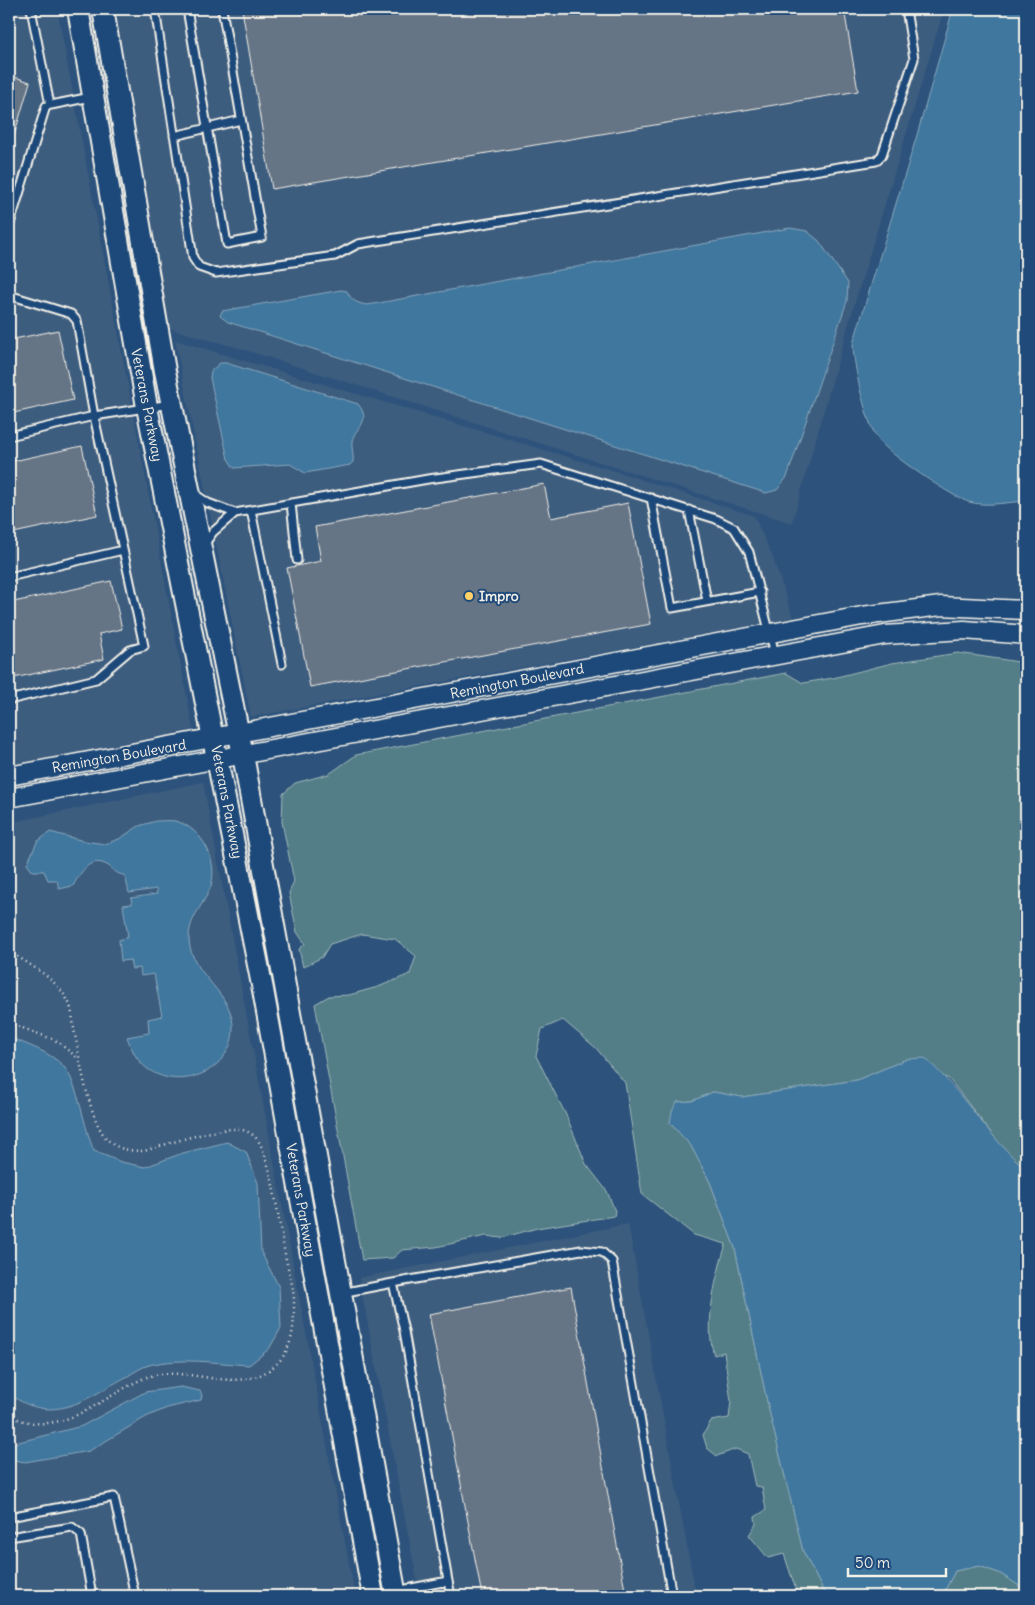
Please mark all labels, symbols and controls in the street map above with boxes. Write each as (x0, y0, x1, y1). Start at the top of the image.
street label: Veterans Parkway (127, 347, 167, 463)
place label: Impro (479, 587, 519, 605)
marker: Impro (463, 590, 475, 602)
street label: Remington Boulevard (449, 659, 585, 703)
street label: Remington Boulevard (51, 735, 187, 777)
street label: Veterans Parkway (207, 744, 247, 860)
street label: Veterans Parkway (282, 1142, 320, 1258)
scale bar (848, 1545, 945, 1577)
text: 50 m (855, 1553, 890, 1572)

